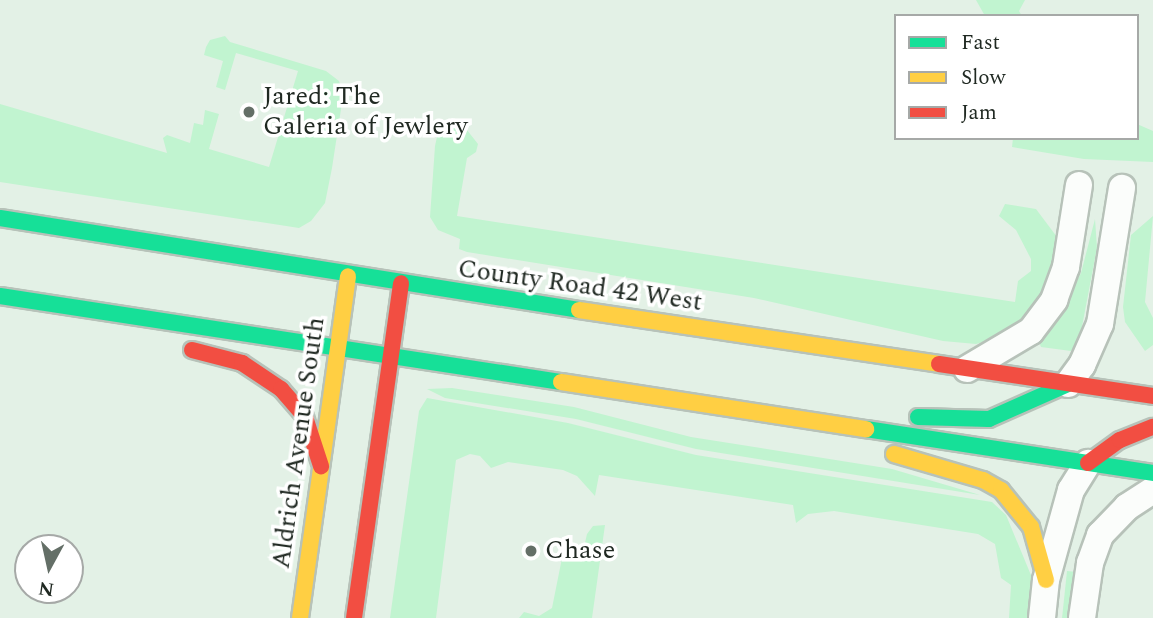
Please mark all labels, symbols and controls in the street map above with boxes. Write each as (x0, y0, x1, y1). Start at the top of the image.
legend (894, 14, 1139, 140)
text: Fast (961, 27, 1000, 59)
text: Slow (961, 62, 1005, 94)
place label: Jared: The Galeria of Jewlery (263, 81, 468, 142)
text: Jam (961, 97, 997, 129)
marker: Jared: The Galeria of Jewlery (241, 104, 257, 120)
street label: County Road 42 West (456, 253, 704, 319)
street label: Aldrich Avenue South (266, 315, 332, 571)
north arrow (14, 534, 84, 604)
place label: Chase (545, 535, 615, 567)
marker: Chase (523, 543, 539, 559)
text: N (37, 573, 56, 604)

